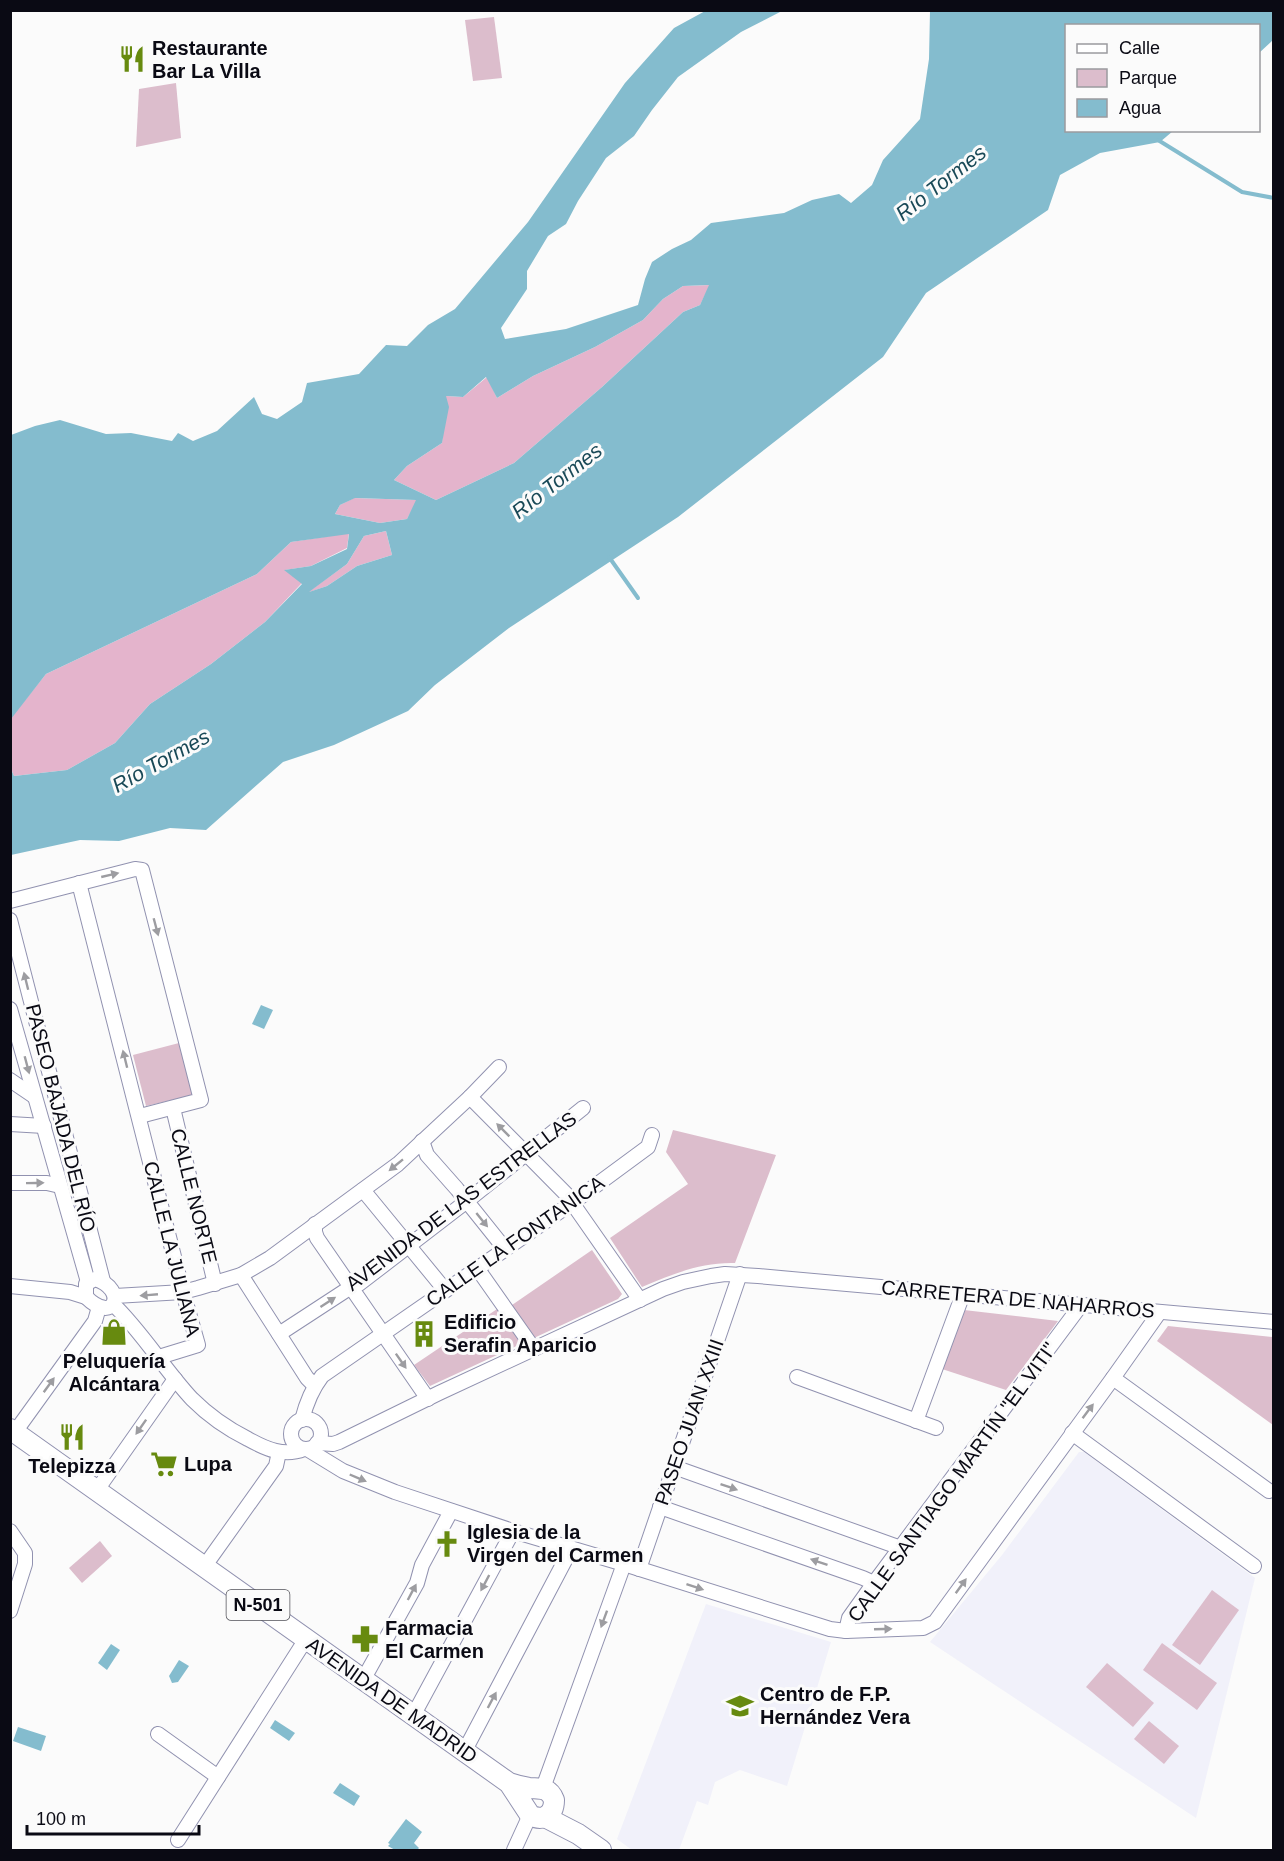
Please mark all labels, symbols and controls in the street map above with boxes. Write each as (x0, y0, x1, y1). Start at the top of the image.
legend (1065, 24, 1260, 132)
place label: Restaurante Bar La Villa (152, 37, 268, 82)
text: Calle (1119, 38, 1160, 58)
restaurant icon: Restaurante Bar La Villa (117, 44, 147, 74)
text: Parque (1119, 68, 1177, 88)
text: Agua (1119, 98, 1162, 118)
water label: Río Tormes (891, 140, 991, 225)
water label: Río Tormes (507, 438, 607, 523)
water label: Río Tormes (108, 724, 214, 797)
one-way arrow (101, 870, 120, 880)
one-way arrow (152, 918, 162, 936)
one-way arrow (21, 972, 31, 990)
street label: PASEO BAJADA DEL RÍO (22, 1002, 100, 1234)
one-way arrow (119, 1050, 129, 1068)
one-way arrow (22, 1056, 32, 1074)
street label: AVENIDA DE LAS ESTRELLAS (341, 1107, 581, 1295)
one-way arrow (496, 1123, 510, 1138)
street label: CALLE NORTE (167, 1126, 221, 1266)
one-way arrow (389, 1158, 404, 1171)
street label: CALLE LA JULIANA (140, 1159, 205, 1340)
street label: CALLE LA FONTANICA (422, 1171, 609, 1311)
one-way arrow (26, 1178, 45, 1188)
one-way arrow (476, 1212, 489, 1228)
street label: CARRETERA DE NAHARROS (880, 1276, 1156, 1322)
one-way arrow (140, 1290, 159, 1300)
one-way arrow (319, 1296, 335, 1308)
place label: Edificio Serafin Aparicio (444, 1311, 597, 1356)
shop icon: Peluquería Alcántara (99, 1317, 129, 1347)
building icon: Edificio Serafin Aparicio (409, 1319, 439, 1349)
street label: PASEO JUAN XXIII (650, 1336, 728, 1508)
street label: CALLE SANTIAGO MARTÍN "EL VITI" (843, 1338, 1061, 1626)
place label: Peluquería Alcántara (63, 1350, 166, 1395)
one-way arrow (395, 1353, 406, 1369)
one-way arrow (43, 1377, 55, 1393)
one-way arrow (1082, 1403, 1095, 1419)
one-way arrow (135, 1419, 147, 1435)
restaurant icon: Telepizza (57, 1422, 87, 1452)
supermarket icon: Lupa (149, 1449, 179, 1479)
place label: Lupa (184, 1453, 233, 1475)
place label: Telepizza (28, 1455, 117, 1477)
one-way arrow (349, 1474, 367, 1483)
one-way arrow (720, 1482, 738, 1492)
place label: Iglesia de la Virgen del Carmen (467, 1521, 643, 1566)
church icon: Iglesia de la Virgen del Carmen (432, 1529, 462, 1559)
one-way arrow (810, 1557, 828, 1567)
one-way arrow (480, 1575, 490, 1592)
one-way arrow (955, 1578, 967, 1594)
one-way arrow (686, 1582, 704, 1592)
one-way arrow (407, 1583, 417, 1600)
road number: N-501 (226, 1590, 290, 1620)
one-way arrow (599, 1610, 609, 1628)
place label: Farmacia El Carmen (385, 1617, 484, 1662)
pharmacy icon: Farmacia El Carmen (350, 1624, 380, 1654)
one-way arrow (874, 1625, 893, 1634)
street label: AVENIDA DE MADRID (303, 1633, 481, 1767)
place label: Centro de F.P. Hernández Vera (760, 1683, 911, 1728)
one-way arrow (487, 1691, 497, 1708)
school or university icon: Centro de F.P. Hernández Vera (725, 1691, 755, 1721)
scale bar (27, 1798, 200, 1836)
text: 100 m (36, 1809, 86, 1829)

